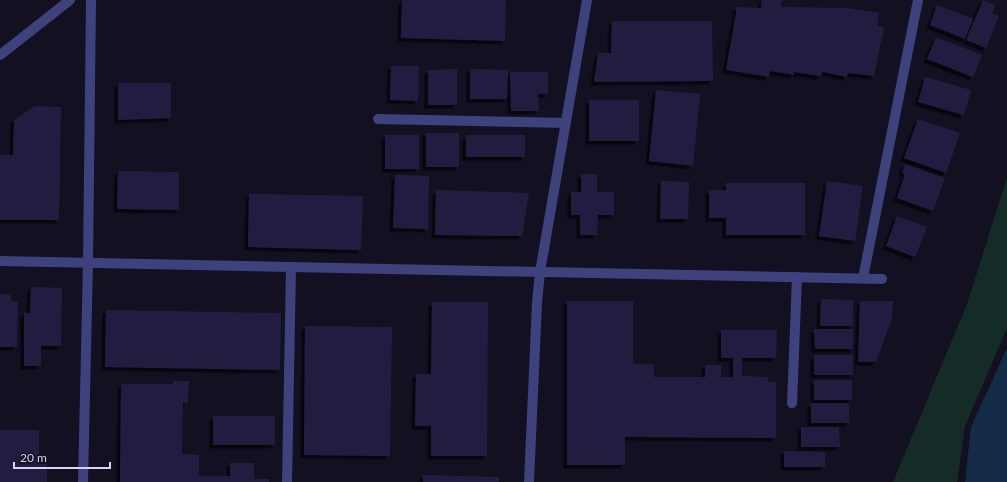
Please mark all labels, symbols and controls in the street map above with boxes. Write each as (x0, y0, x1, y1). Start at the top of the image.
scale bar (14, 444, 110, 470)
text: 20 m (20, 450, 47, 465)

